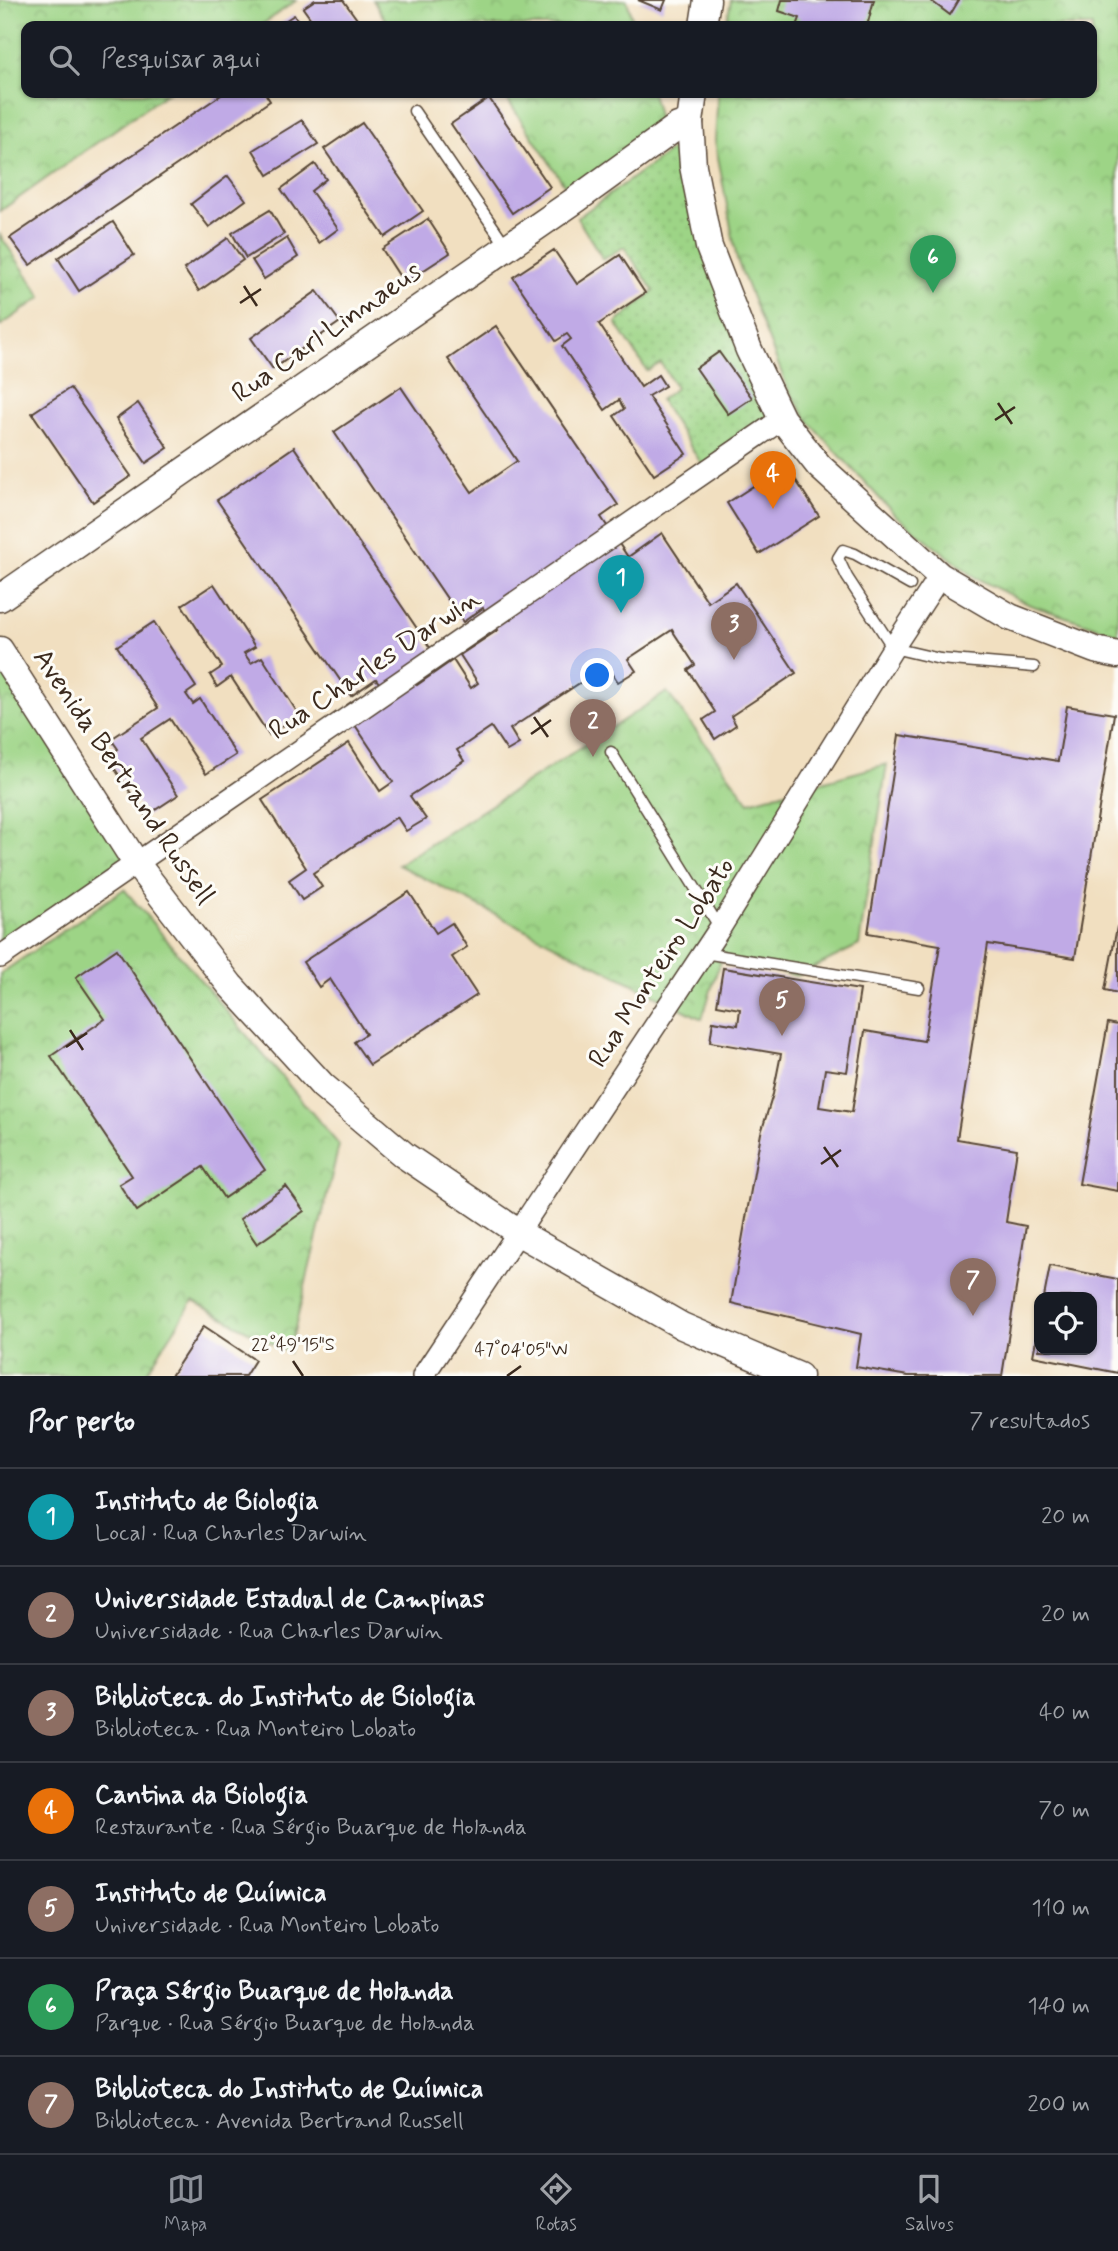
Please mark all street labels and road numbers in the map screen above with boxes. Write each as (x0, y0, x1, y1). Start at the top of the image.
street label: Rua Carl Linnaeus (225, 254, 429, 412)
street label: Rua Charles Darwin (262, 580, 488, 750)
street label: Avenida Bertrand Russell (23, 642, 223, 912)
street label: Rua Monteiro Lobato (580, 851, 744, 1075)

